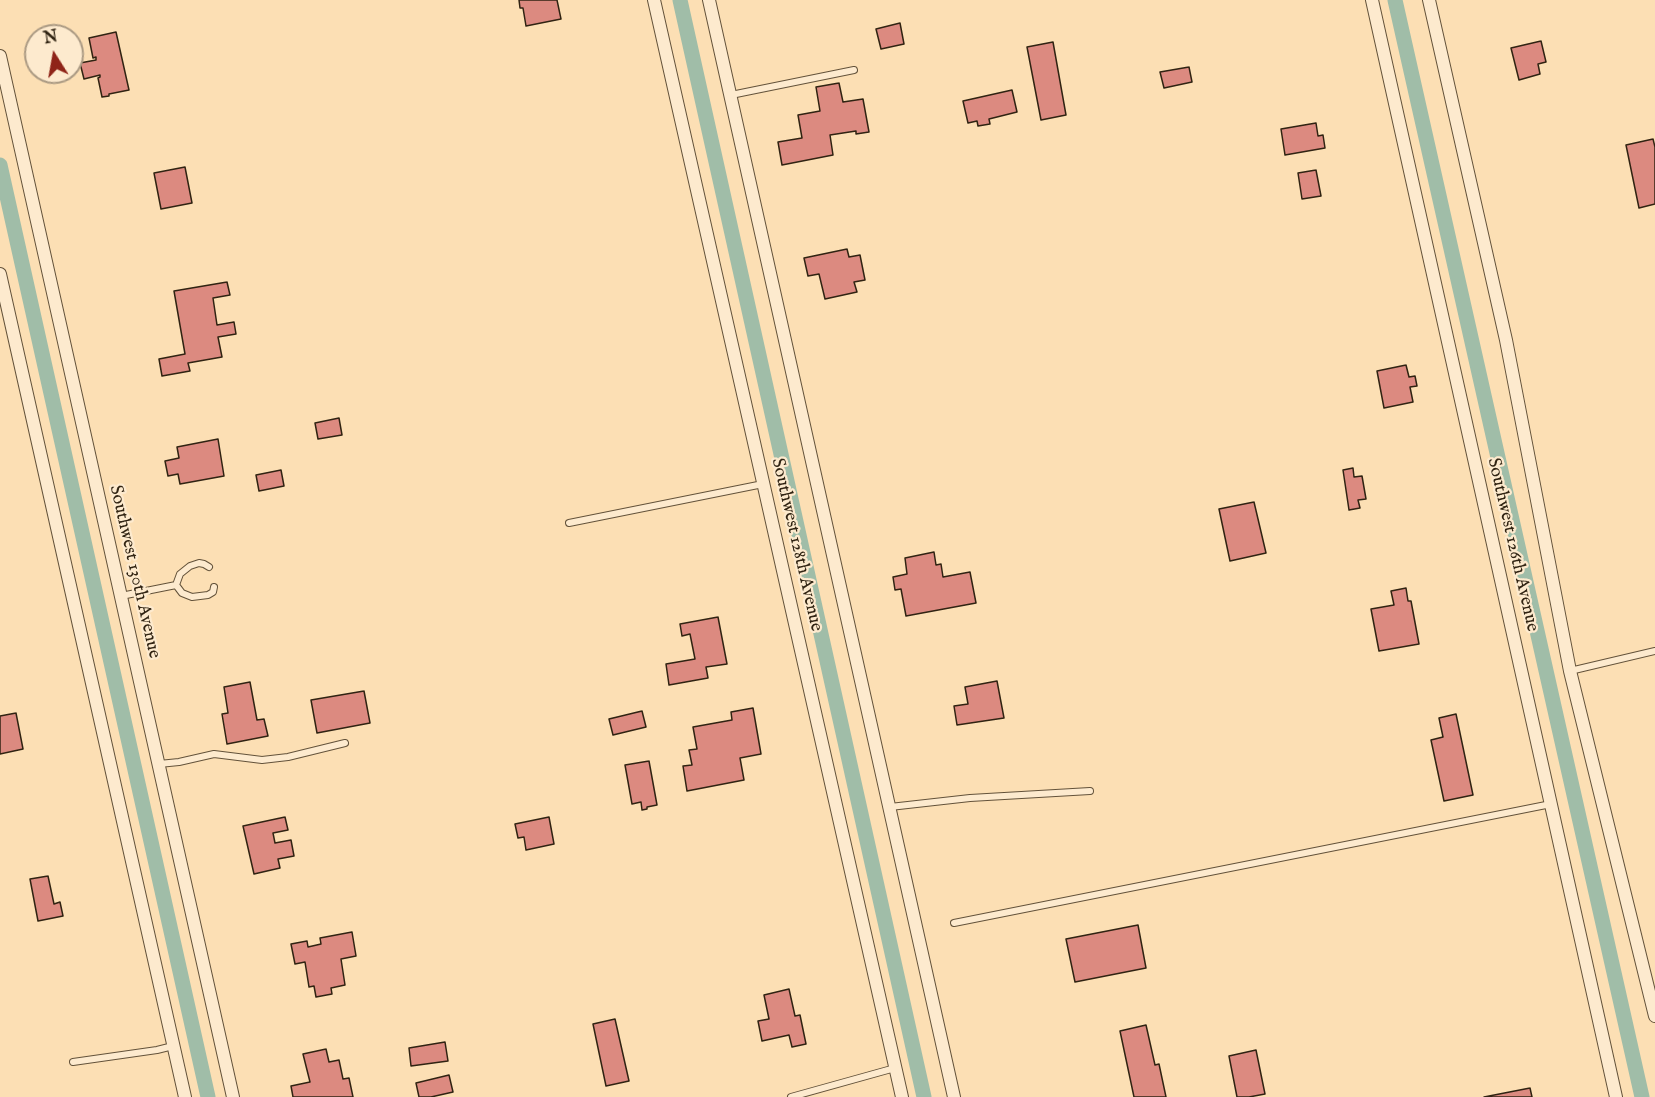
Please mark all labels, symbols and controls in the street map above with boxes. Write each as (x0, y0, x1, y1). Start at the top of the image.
north arrow (24, 24, 84, 84)
text: N (42, 27, 60, 49)
street label: Southwest 128th Avenue (766, 456, 826, 634)
street label: Southwest 126th Avenue (1482, 456, 1542, 634)
street label: Southwest 130th Avenue (104, 483, 164, 661)

